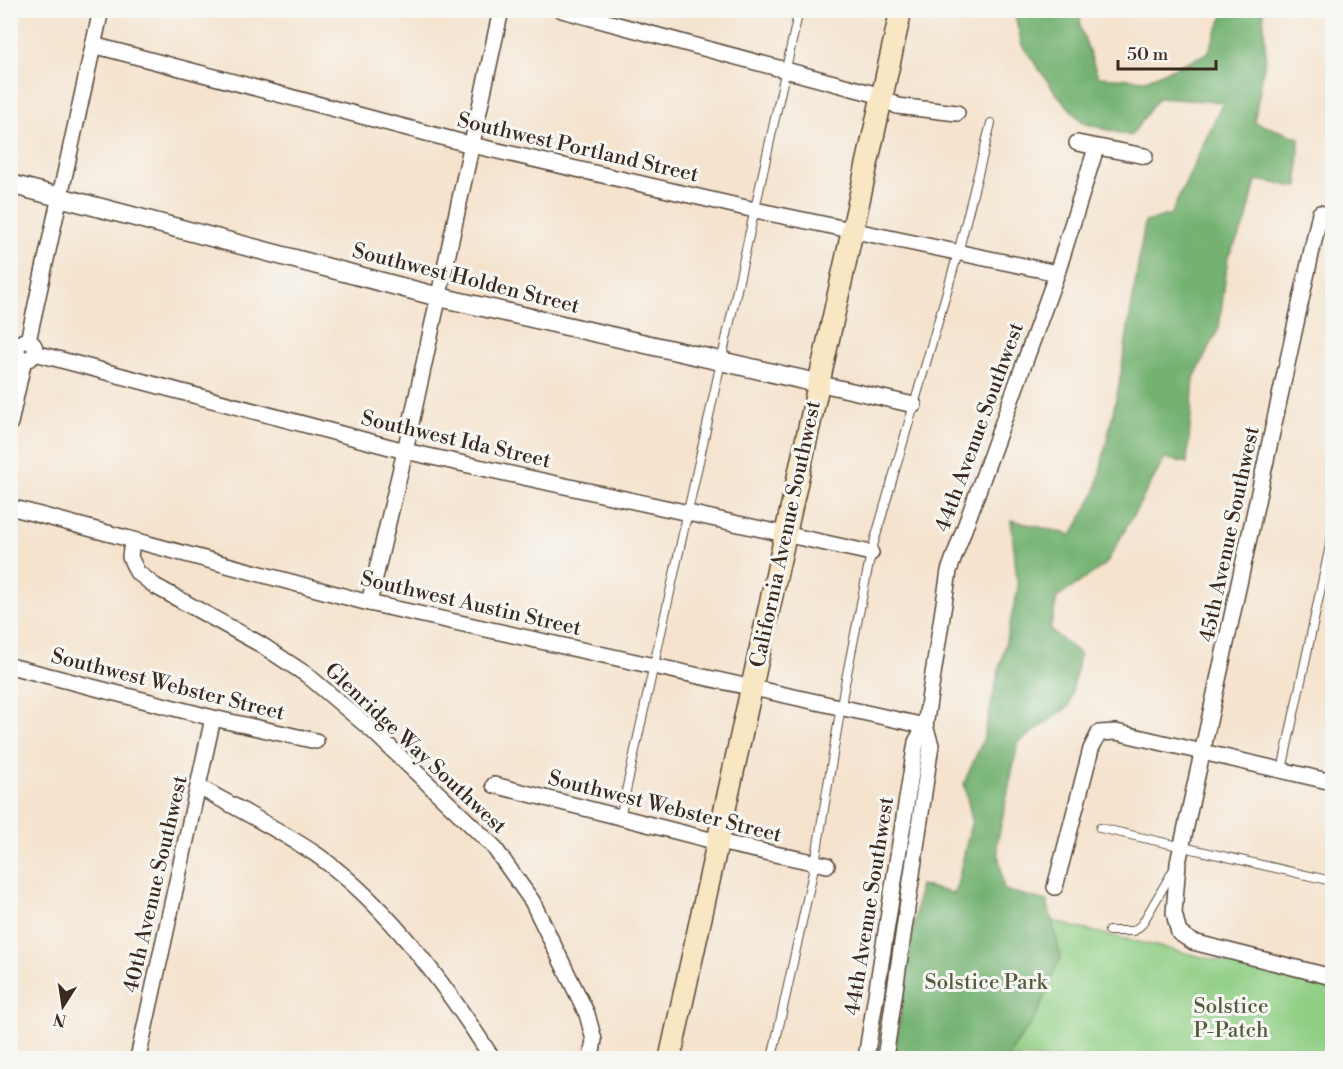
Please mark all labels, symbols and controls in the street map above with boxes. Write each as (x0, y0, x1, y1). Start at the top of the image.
scale bar (1118, 33, 1216, 71)
text: 50 m (1127, 43, 1169, 66)
street label: Southwest Portland Street (455, 108, 701, 189)
street label: Southwest Holden Street (349, 238, 583, 320)
street label: 44th Avenue Southwest (930, 318, 1030, 536)
street label: California Avenue Southwest (745, 398, 827, 670)
street label: Southwest Ida Street (358, 406, 554, 475)
street label: 45th Avenue Southwest (1194, 423, 1266, 644)
street label: Southwest Austin Street (358, 566, 584, 642)
street label: Southwest Webster Street (48, 643, 288, 727)
street label: Glenridge Way Southwest (319, 658, 512, 840)
street label: Southwest Webster Street (545, 765, 785, 849)
street label: 40th Avenue Southwest (118, 773, 194, 995)
street label: 44th Avenue Southwest (840, 794, 900, 1017)
park label: Solstice Park (924, 970, 1049, 996)
north arrow (33, 976, 93, 1036)
park label: Solstice P-Patch (1193, 994, 1269, 1044)
text: N (51, 1009, 68, 1031)

